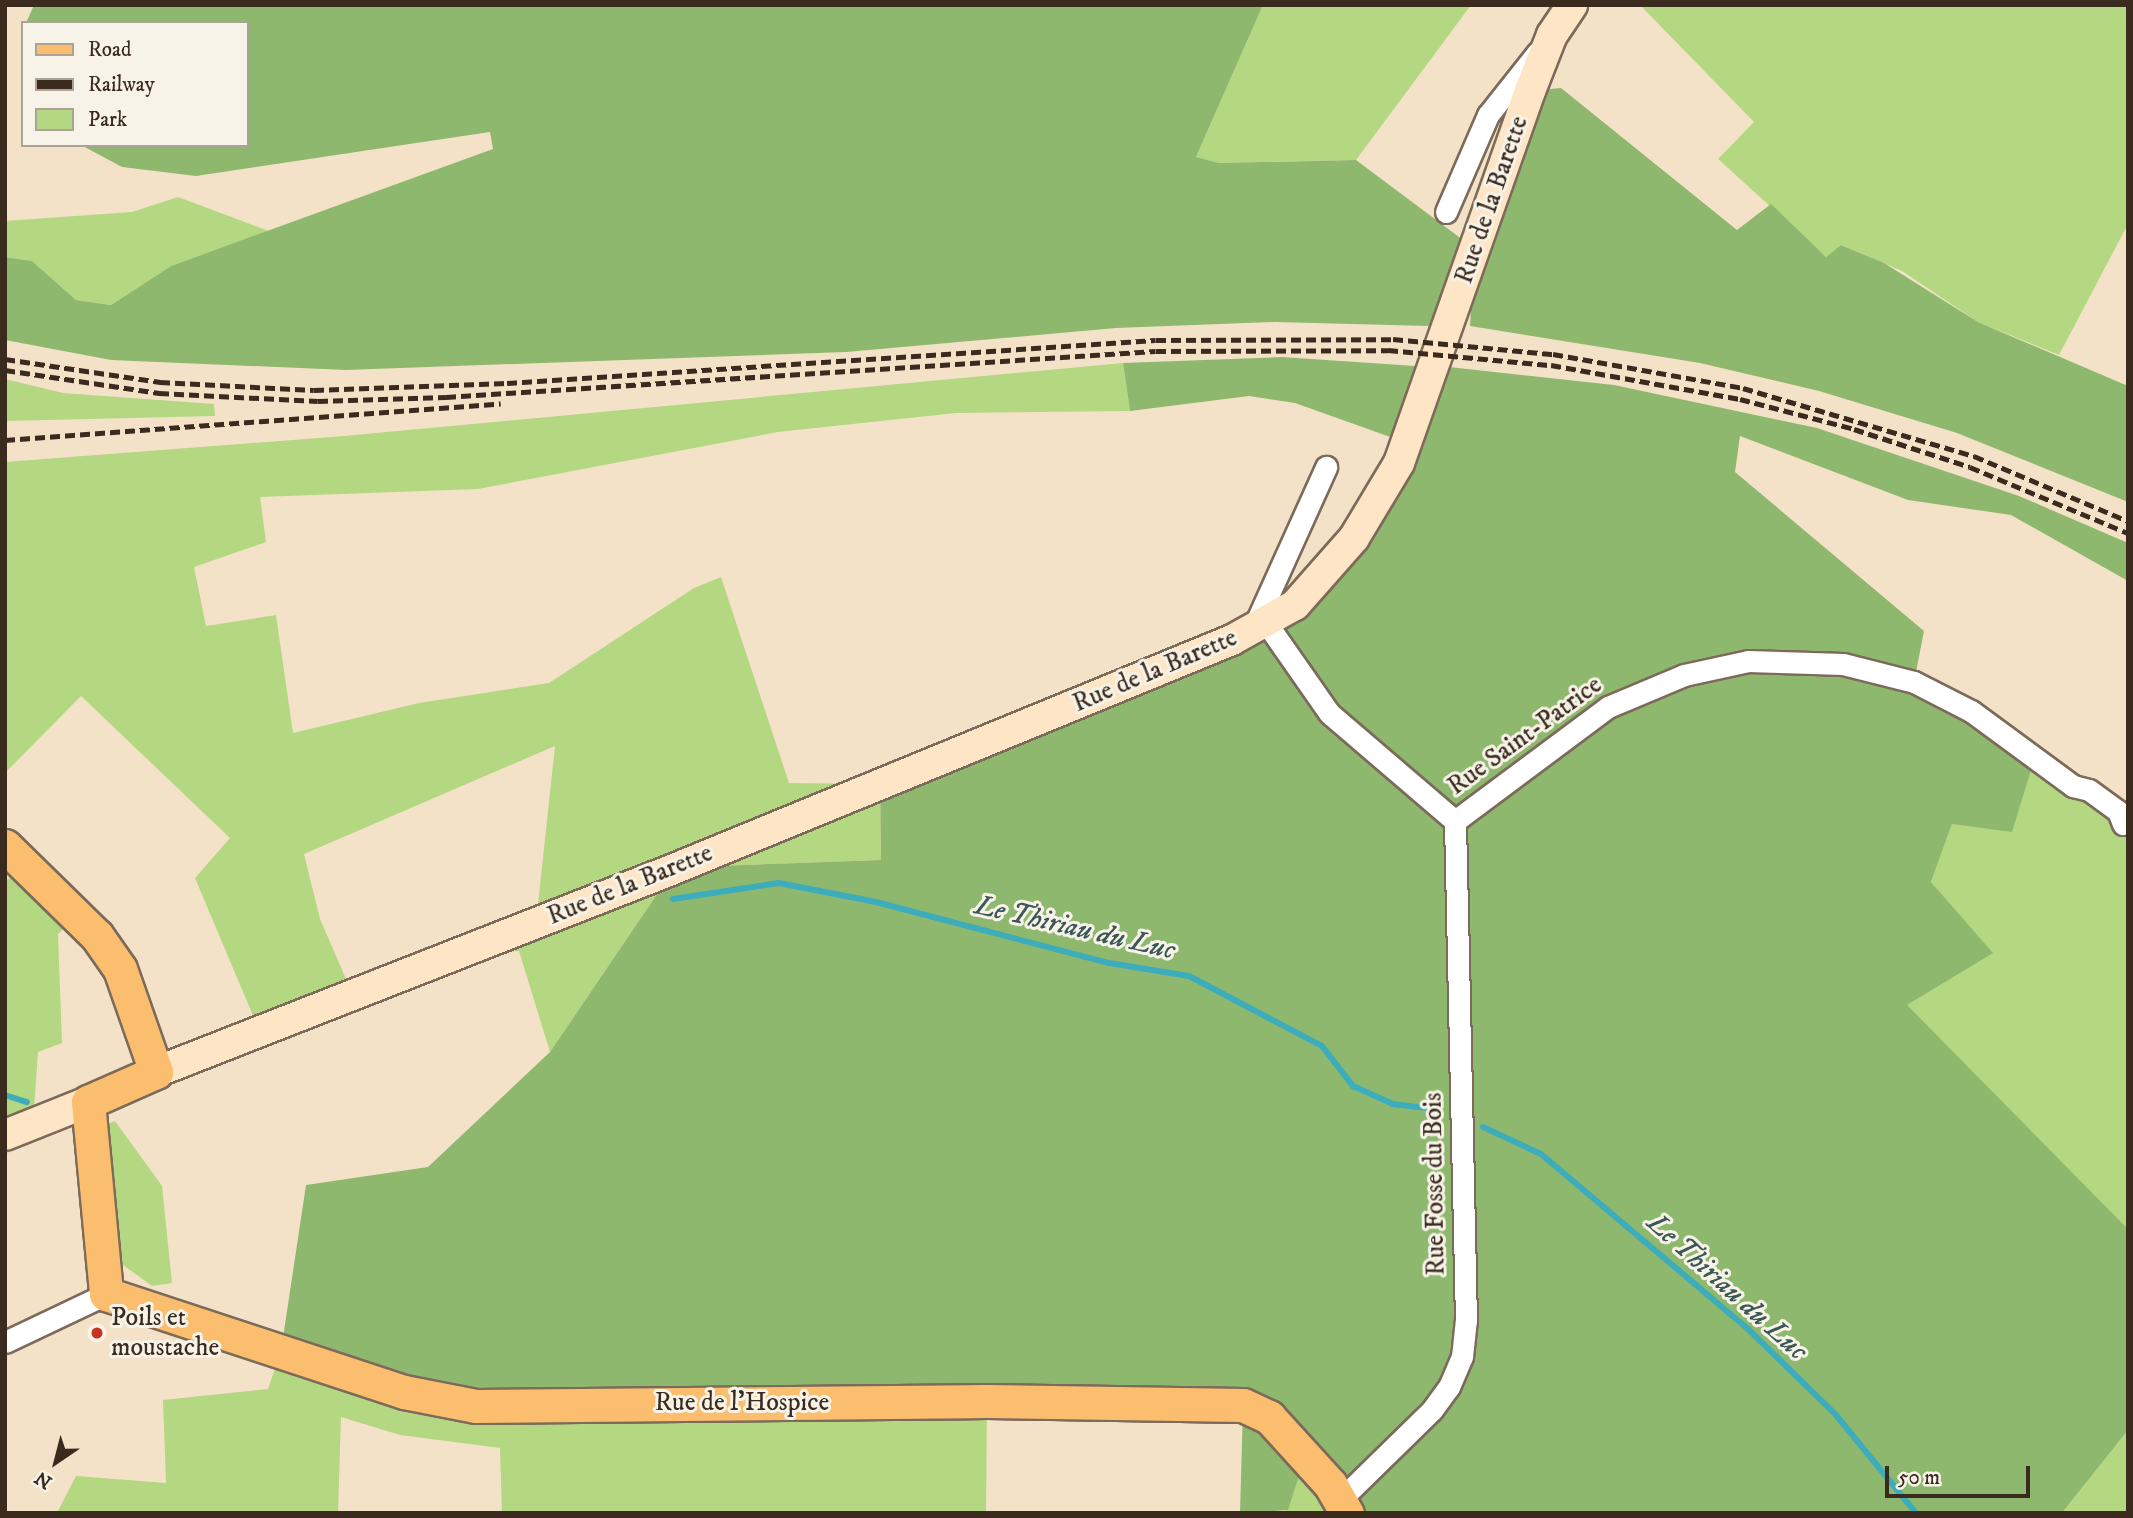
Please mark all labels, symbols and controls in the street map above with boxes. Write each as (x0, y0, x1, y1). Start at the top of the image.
legend (21, 21, 248, 147)
text: Road (88, 37, 132, 63)
text: Railway (88, 72, 155, 98)
text: Park (88, 107, 127, 133)
street label: Rue de la Barette (1449, 112, 1535, 288)
street label: Rue de la Barette (1068, 622, 1242, 720)
street label: Rue Saint-Patrice (1442, 670, 1608, 802)
street label: Rue de la Barette (543, 838, 717, 932)
water label: Le Thiriau du Luc (972, 889, 1178, 967)
street label: Rue Fosse du Bois (1418, 1092, 1452, 1276)
water label: Le Thiriau du Luc (1640, 1206, 1814, 1368)
place label: Poils et moustache (111, 1302, 219, 1364)
marker: Poils et moustache (89, 1325, 105, 1341)
street label: Rue de l'Hospice (655, 1387, 829, 1419)
north arrow (21, 1427, 91, 1497)
scale bar (1888, 1452, 2033, 1496)
text: 50 m (1898, 1465, 1940, 1491)
text: N (31, 1466, 57, 1494)

